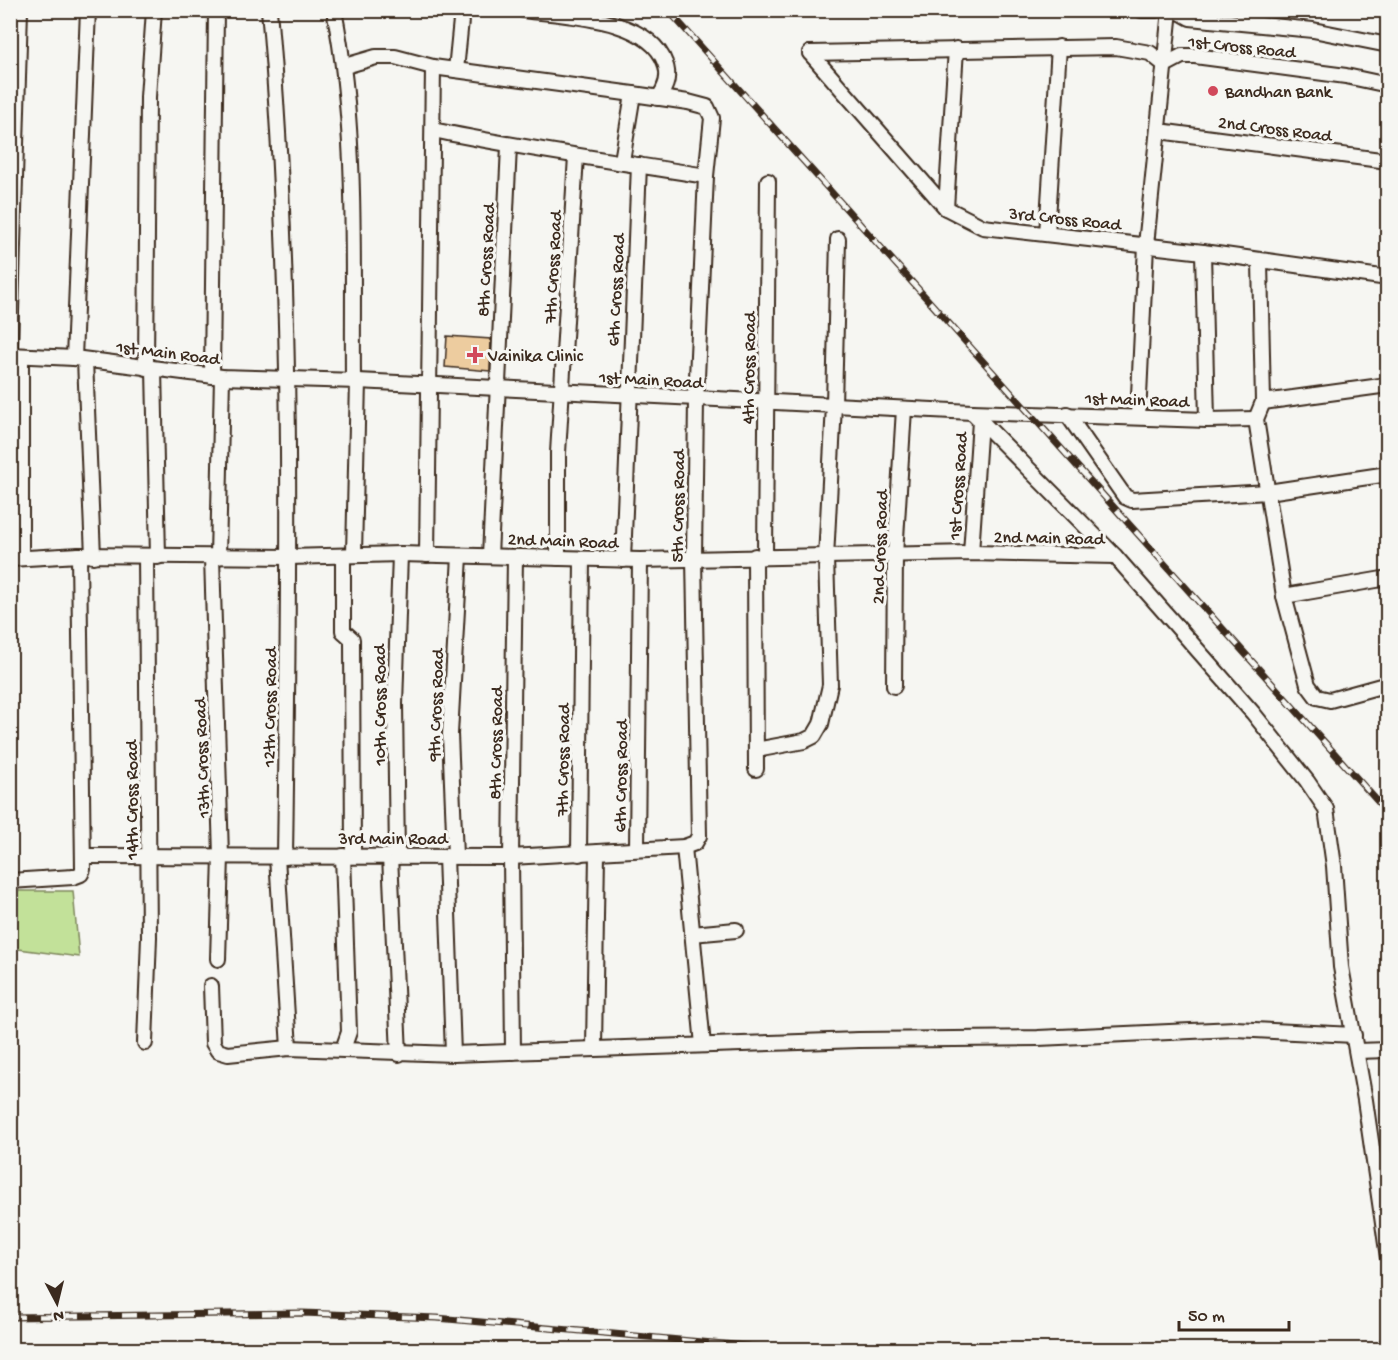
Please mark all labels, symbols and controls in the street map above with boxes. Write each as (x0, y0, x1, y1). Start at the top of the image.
street label: 1st Cross Road (1186, 32, 1298, 65)
place label: Bandhan Bank (1224, 83, 1334, 104)
marker: Bandhan Bank (1206, 84, 1220, 98)
street label: 2nd Cross Road (1217, 113, 1334, 148)
street label: 8th Cross Road (474, 201, 501, 317)
street label: 3rd Cross Road (1007, 204, 1123, 237)
street label: 7th Cross Road (541, 209, 568, 325)
street label: 6th Cross Road (604, 232, 631, 347)
street label: 4th Cross Road (739, 310, 762, 424)
street label: 1st Main Road (114, 338, 222, 371)
marker: Vainika Clinic (466, 346, 484, 364)
place label: Vainika Clinic (487, 347, 584, 368)
street label: 1st Main Road (597, 368, 705, 395)
street label: 1st Main Road (1084, 389, 1191, 414)
street label: 1st Cross Road (945, 430, 974, 542)
street label: 5th Cross Road (668, 448, 691, 563)
street label: 2nd Cross Road (869, 488, 894, 605)
street label: 2nd Main Road (993, 528, 1106, 551)
street label: 2nd Main Road (507, 530, 620, 555)
street label: 10th Cross Road (371, 643, 392, 767)
street label: 12th Cross Road (260, 646, 283, 768)
street label: 9th Cross Road (425, 647, 450, 763)
street label: 8th Cross Road (486, 685, 509, 800)
street label: 13th Cross Road (191, 696, 216, 819)
street label: 7th Cross Road (553, 702, 576, 818)
street label: 6th Cross Road (611, 718, 634, 833)
street label: 14th Cross Road (123, 739, 144, 861)
street label: 3rd Main Road (337, 830, 449, 851)
north arrow (27, 1273, 87, 1333)
scale bar (1179, 1294, 1288, 1332)
text: N (52, 1304, 65, 1325)
text: 50 m (1188, 1307, 1225, 1328)

